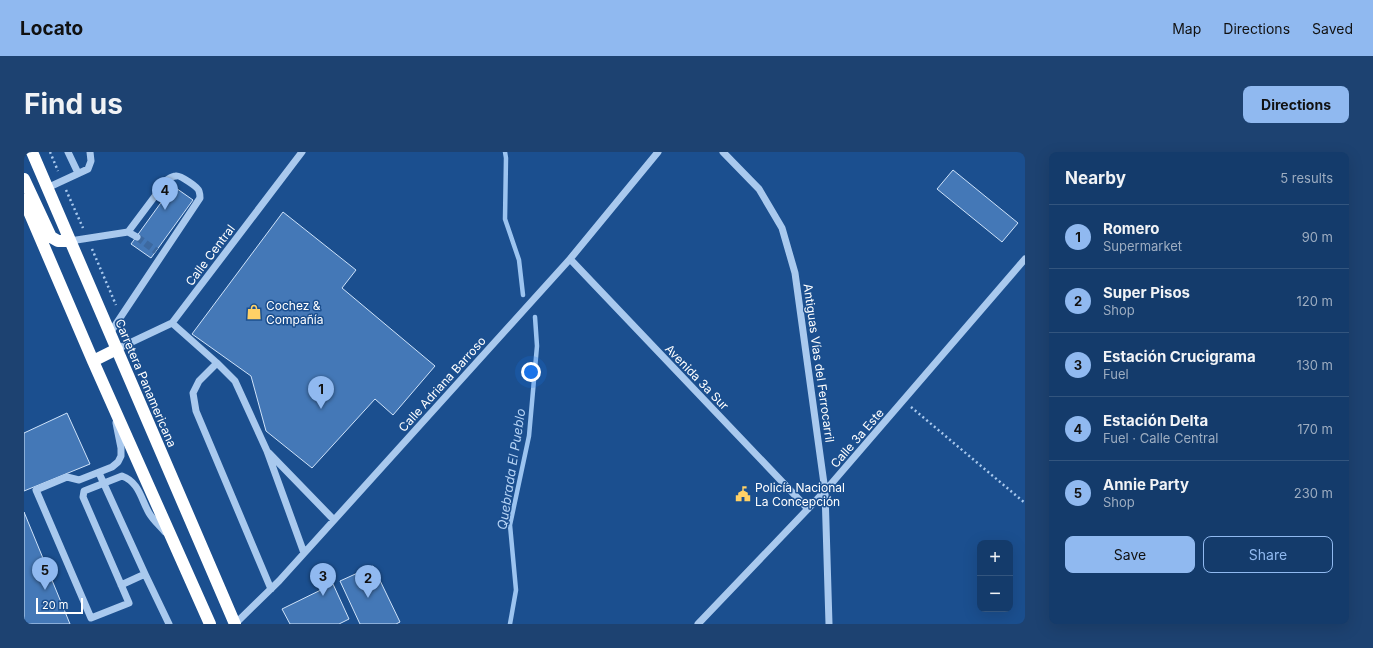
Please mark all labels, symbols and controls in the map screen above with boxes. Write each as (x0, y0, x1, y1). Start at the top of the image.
text: Locato (20, 17, 83, 40)
text: Map (1172, 20, 1201, 37)
text: Directions (1223, 20, 1290, 37)
text: Saved (1312, 20, 1353, 37)
button: Directions (1243, 86, 1349, 123)
text: Find us (24, 87, 123, 121)
text: Nearby (1065, 168, 1126, 188)
text: 5 results (1280, 170, 1333, 186)
pin: 4 (152, 177, 178, 210)
text: Romero (1103, 219, 1159, 238)
street label: Calle Central (182, 221, 238, 289)
text: 1 (1075, 229, 1081, 245)
text: 90 m (1302, 229, 1333, 245)
text: Supermarket (1103, 238, 1182, 254)
street label: Antiguas Vías del Ferrocarril (800, 283, 838, 443)
text: Super Pisos (1103, 283, 1190, 302)
text: 2 (1074, 293, 1082, 309)
text: 120 m (1297, 293, 1333, 309)
place label: Cochez & Compañía (266, 298, 323, 327)
text: Shop (1103, 302, 1135, 318)
shop icon: Cochez & Compañía (245, 303, 263, 321)
street label: Carretera Panamericana (112, 317, 180, 449)
street label: Calle Adriana Barroso (395, 333, 489, 435)
street label: Avenida 3a Sur (662, 341, 732, 413)
text: Estación Crucigrama (1103, 347, 1256, 366)
text: 3 (1074, 357, 1082, 373)
text: 130 m (1296, 357, 1333, 373)
your location (521, 362, 541, 382)
text: Fuel (1103, 366, 1129, 382)
pin: 1 (308, 376, 334, 409)
street label: Calle 3a Este (827, 405, 887, 471)
water label: Quebrada El Pueblo (494, 407, 529, 531)
text: Estación Delta (1103, 411, 1208, 430)
text: 4 (1074, 421, 1082, 437)
text: 170 m (1297, 421, 1333, 437)
text: Fuel · Calle Central (1103, 430, 1218, 446)
text: Annie Party (1103, 475, 1189, 494)
place label: Policía Nacional La Concepción (755, 480, 845, 509)
public building icon: Policía Nacional La Concepción (734, 485, 752, 503)
text: 5 (1074, 485, 1082, 501)
text: 230 m (1294, 485, 1333, 501)
text: Shop (1103, 494, 1135, 510)
button: Save (1065, 536, 1195, 573)
button: Share (1203, 536, 1333, 573)
map controls (977, 540, 1013, 612)
button: + (977, 540, 1013, 576)
pin: 5 (32, 557, 58, 590)
pin: 3 (310, 563, 336, 596)
pin: 2 (355, 565, 381, 598)
button: − (977, 576, 1013, 612)
scale bar (36, 596, 83, 615)
text: 20 m (42, 598, 68, 612)

